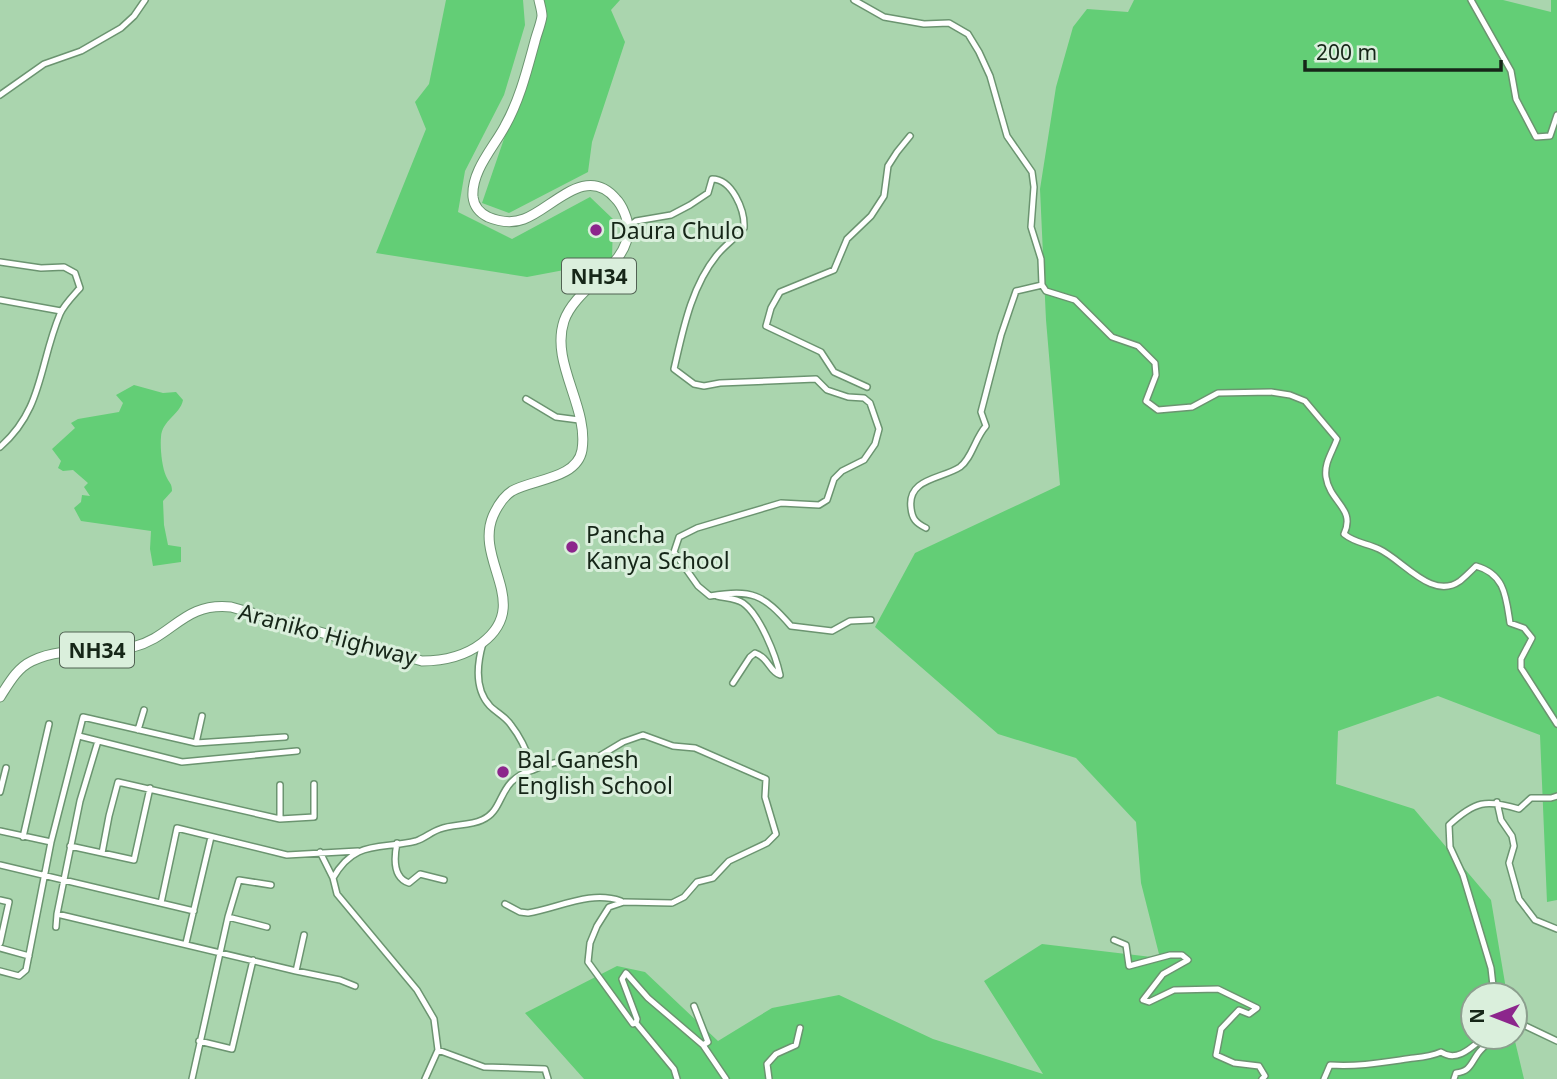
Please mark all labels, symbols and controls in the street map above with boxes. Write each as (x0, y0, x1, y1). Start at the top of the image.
scale bar (1305, 28, 1501, 72)
text: 200 m (1316, 38, 1377, 66)
place label: Daura Chulo (610, 214, 745, 246)
marker: Daura Chulo (588, 222, 604, 238)
road number: NH34 (562, 258, 636, 294)
place label: Pancha Kanya School (586, 518, 730, 576)
marker: Pancha Kanya School (564, 539, 580, 555)
street label: Araniko Highway (235, 595, 421, 673)
road number: NH34 (60, 632, 134, 668)
place label: Bal Ganesh English School (517, 743, 673, 801)
marker: Bal Ganesh English School (495, 764, 511, 780)
north arrow (1459, 981, 1529, 1051)
text: N (1464, 1008, 1490, 1024)

